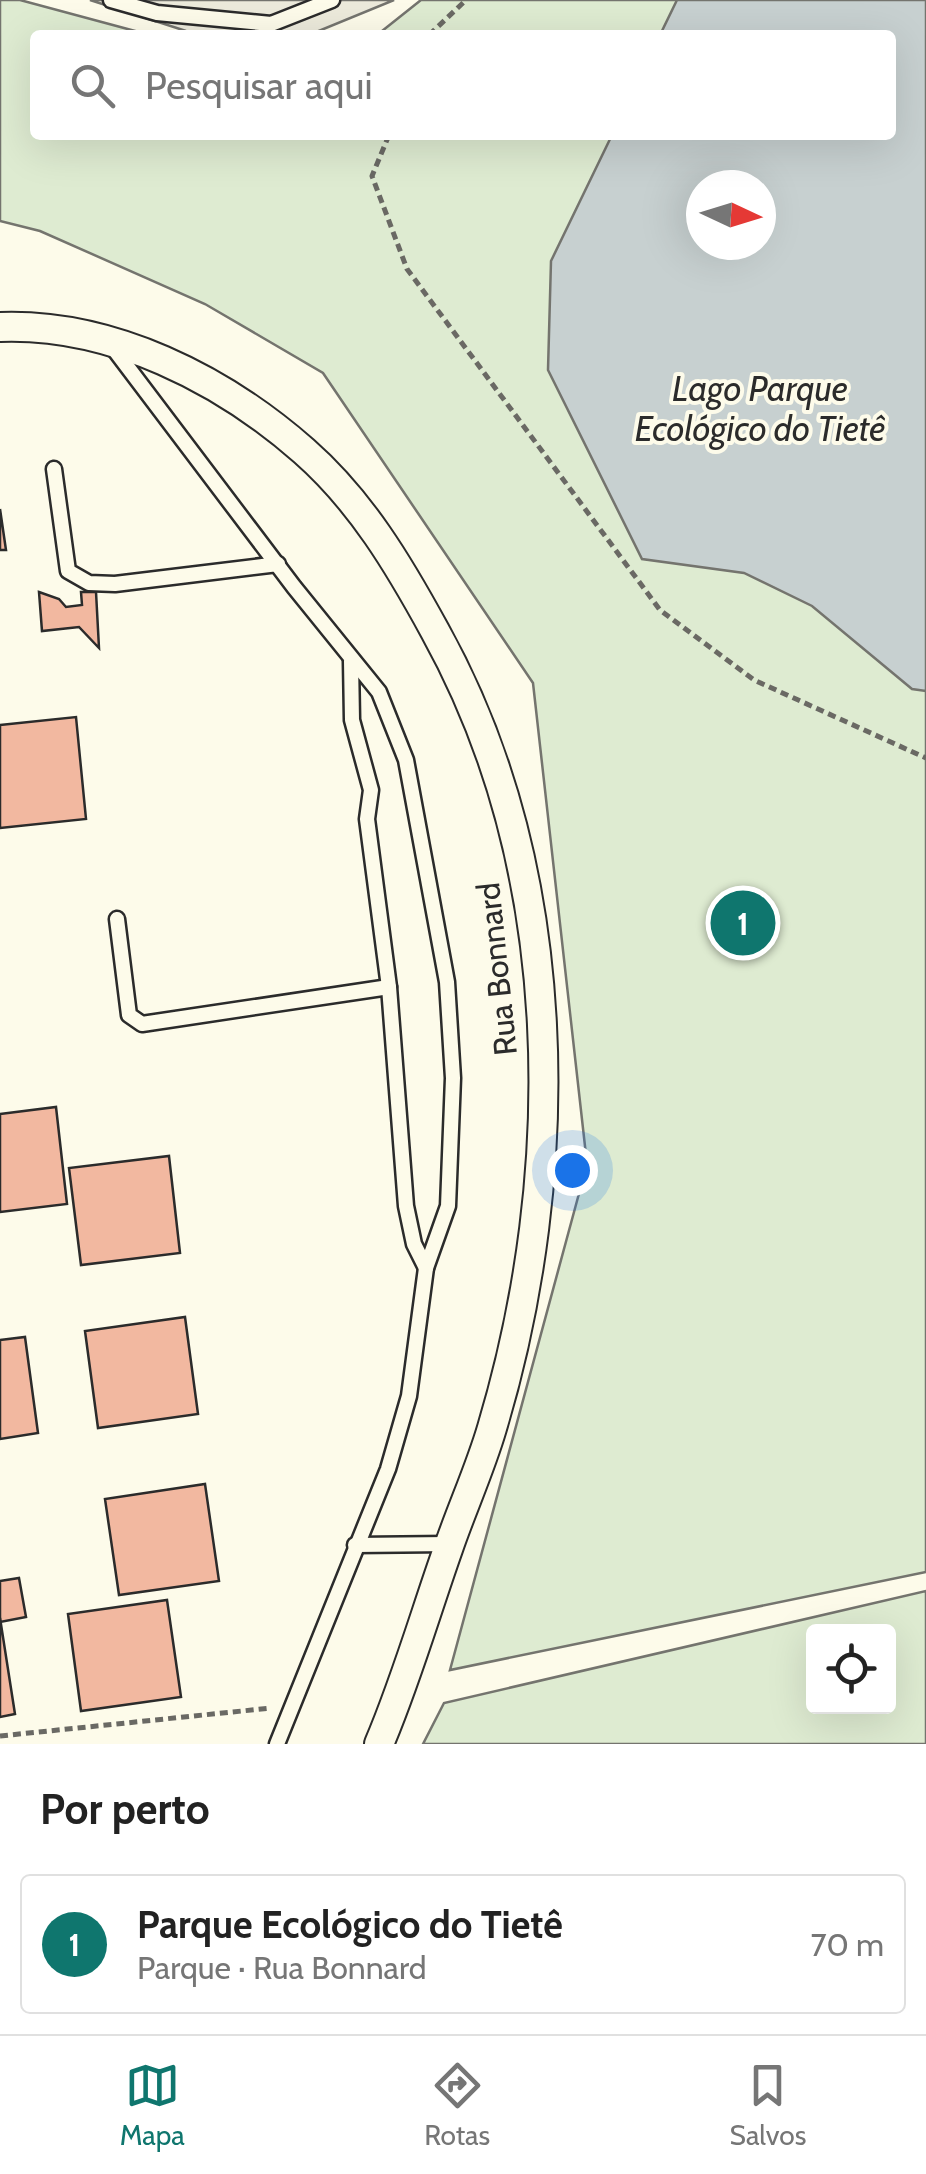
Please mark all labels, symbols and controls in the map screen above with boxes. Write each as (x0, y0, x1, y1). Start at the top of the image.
search box (30, 30, 896, 140)
icon: search (65, 58, 120, 113)
text: Pesquisar aqui (145, 62, 372, 109)
north arrow (686, 170, 776, 260)
water label: Lago Parque Ecológico do Tietê (635, 367, 885, 450)
street label: Rua Bonnard (468, 881, 525, 1057)
pin: 1 (710, 886, 776, 960)
your location (547, 1145, 598, 1196)
map controls (806, 1624, 896, 1714)
button: locate (806, 1624, 896, 1714)
text: Por perto (40, 1783, 210, 1835)
text: Parque Ecológico do Tietê (137, 1901, 563, 1948)
text: 1 (69, 1925, 80, 1964)
text: 70 m (811, 1925, 884, 1964)
text: Parque · Rua Bonnard (137, 1948, 426, 1987)
tab: Mapa (120, 2058, 185, 2152)
tab: Rotas (424, 2058, 490, 2152)
tab: Salvos (730, 2058, 806, 2152)

